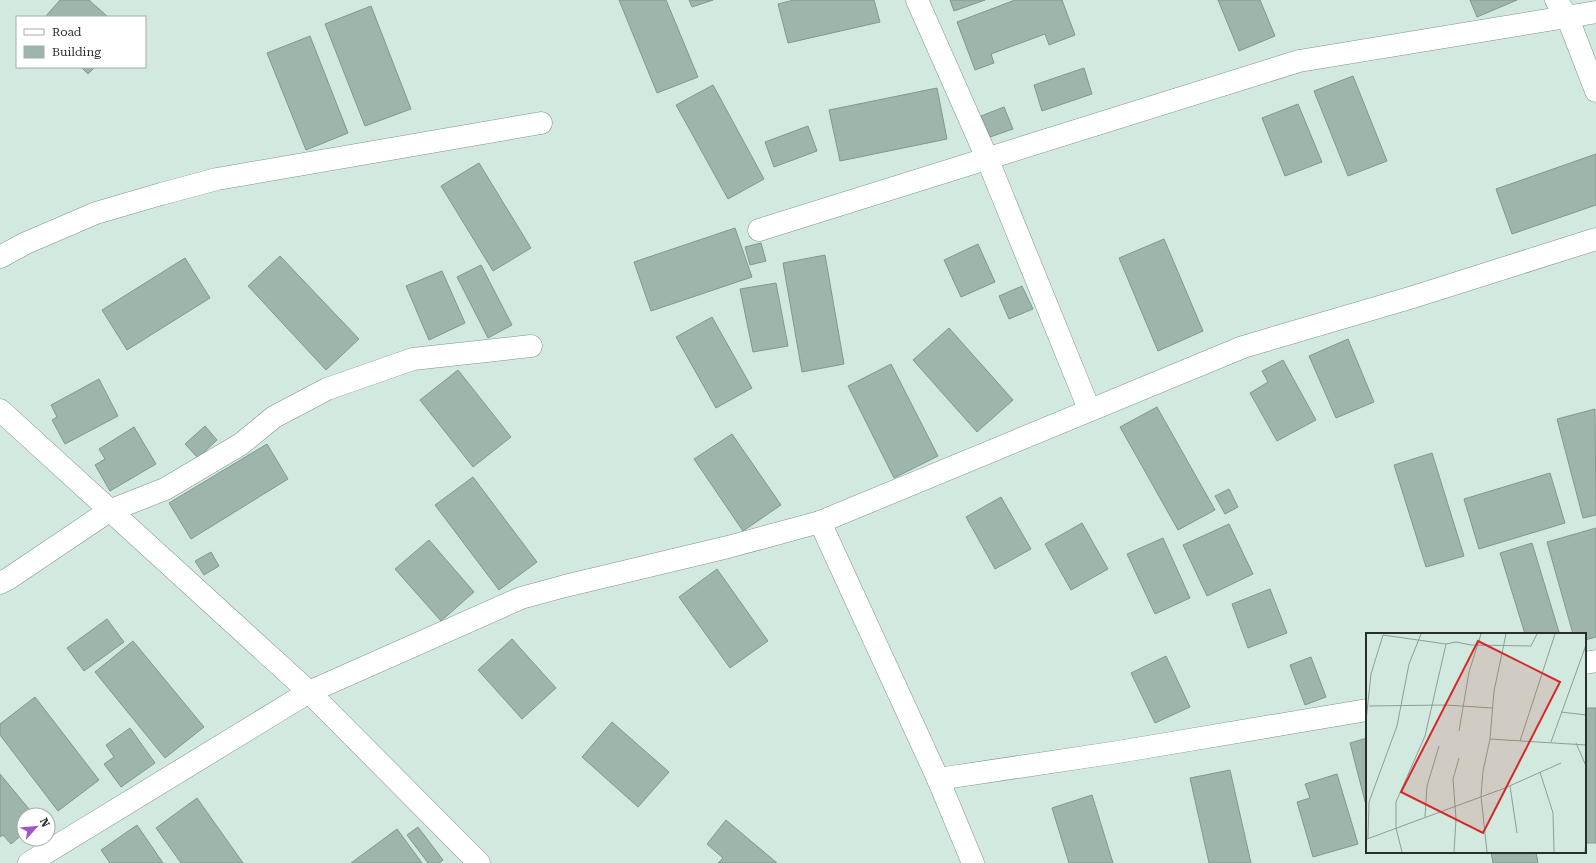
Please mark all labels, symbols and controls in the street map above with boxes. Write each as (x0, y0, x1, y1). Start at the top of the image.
legend (16, 16, 146, 68)
text: Road (52, 25, 82, 39)
text: Building (52, 45, 101, 59)
inset map (1366, 633, 1586, 853)
north arrow (16, 807, 56, 847)
text: N (37, 816, 52, 830)

